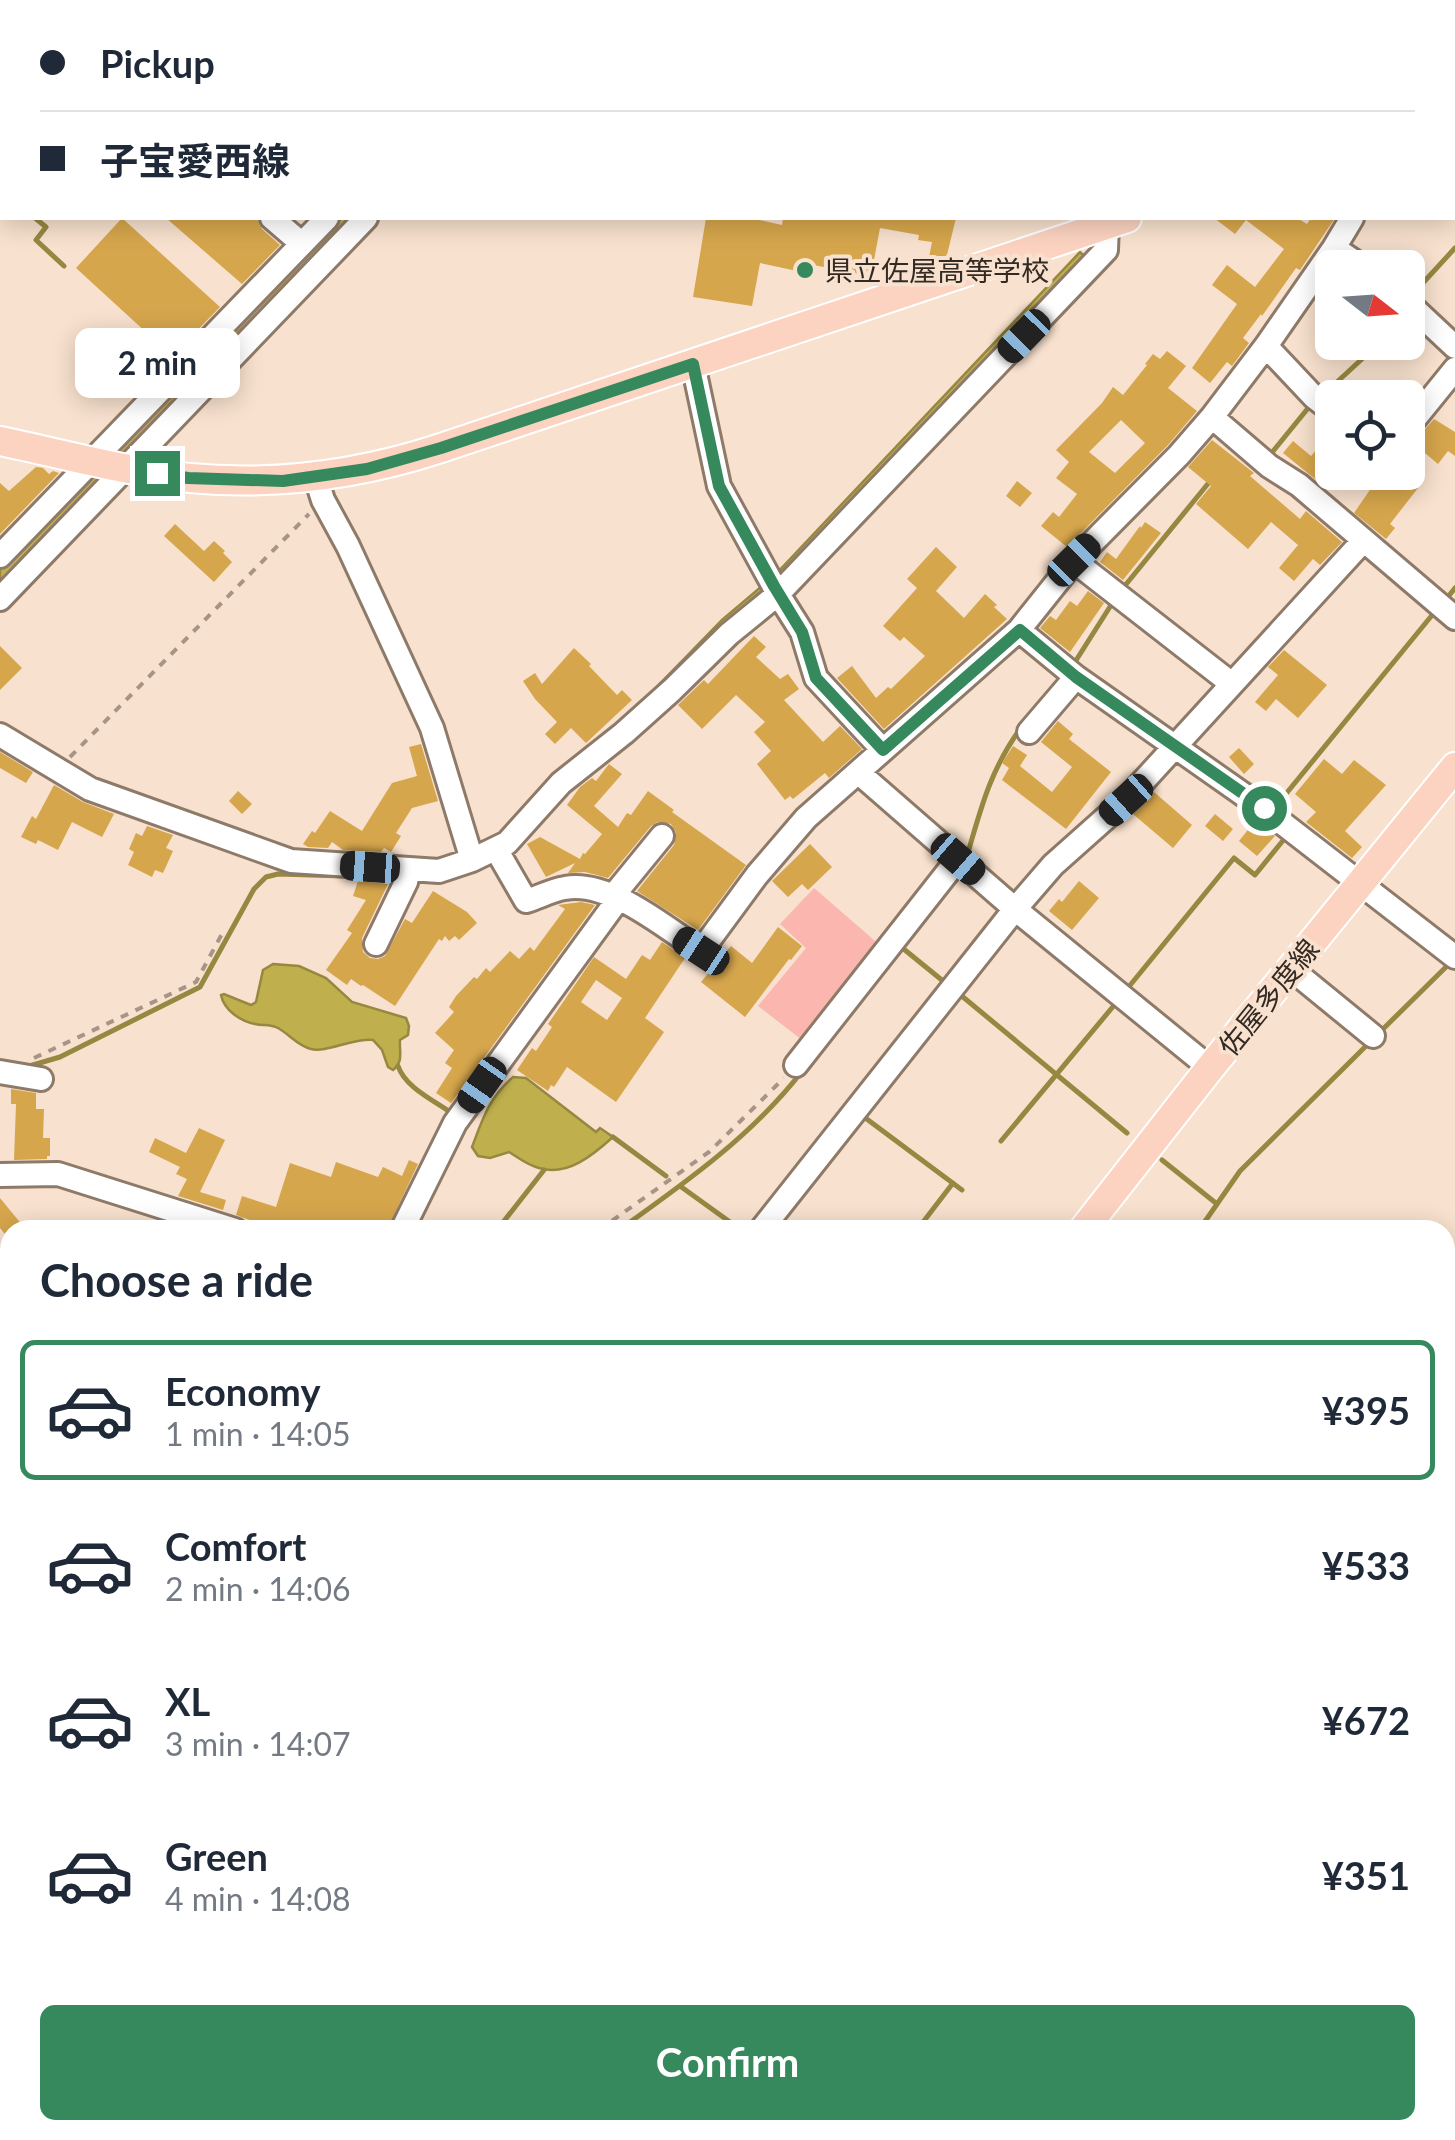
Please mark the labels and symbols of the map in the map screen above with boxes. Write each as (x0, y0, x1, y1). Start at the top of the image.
north arrow (1315, 250, 1425, 360)
place label: 県立佐屋高等学校 (825, 253, 1049, 287)
marker: 県立佐屋高等学校 (794, 259, 816, 281)
car (992, 304, 1056, 368)
callout: 2 min (74, 328, 240, 398)
route end (135, 451, 180, 496)
car (1042, 528, 1106, 592)
car (1094, 769, 1158, 831)
route start (1242, 786, 1287, 831)
car (926, 828, 990, 890)
car (339, 850, 401, 884)
car (668, 922, 734, 980)
street label: 佐屋多度線 (1211, 932, 1325, 1062)
car (453, 1052, 511, 1118)

